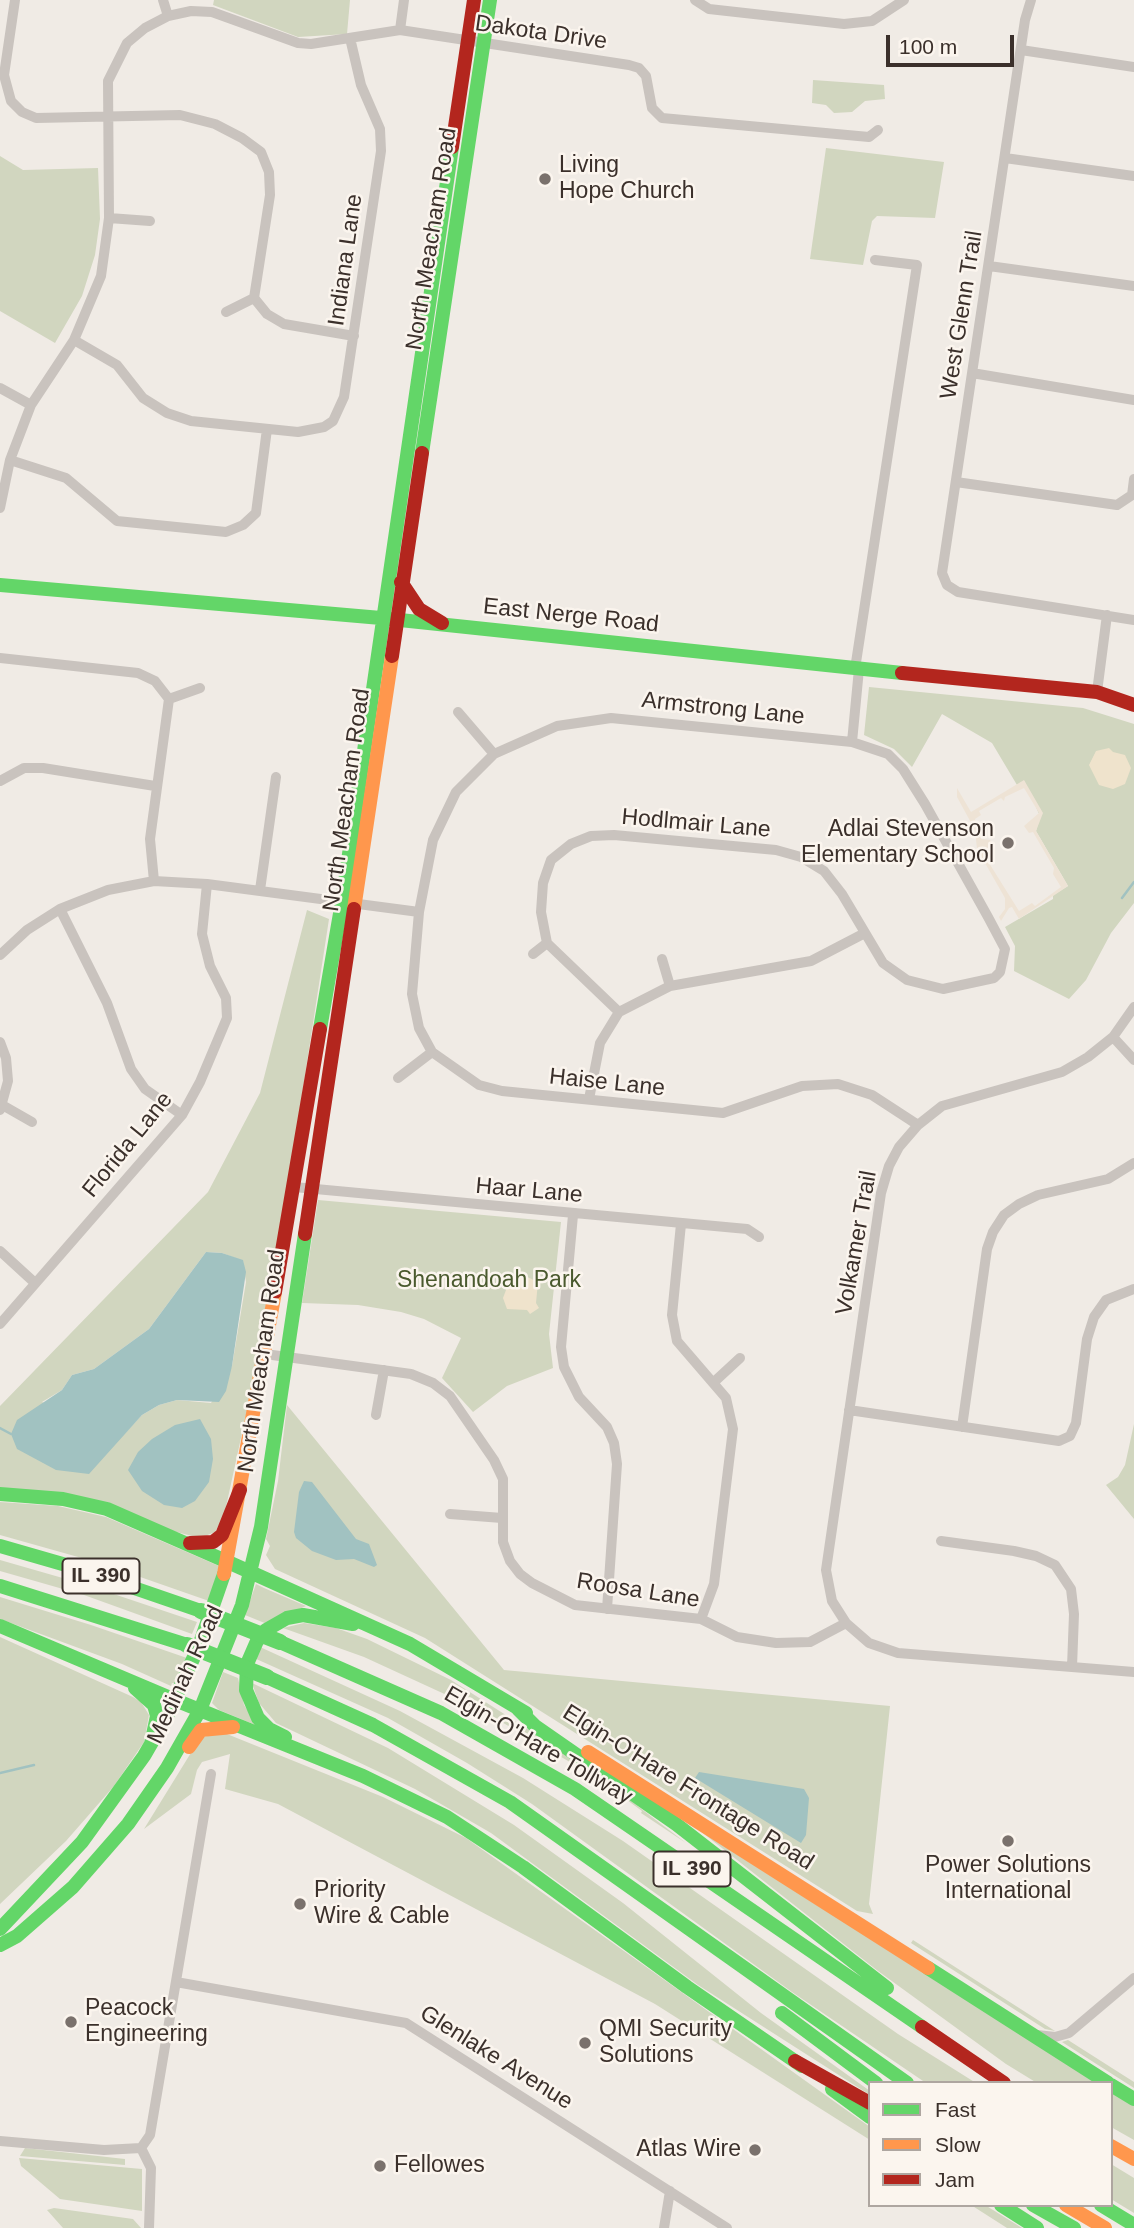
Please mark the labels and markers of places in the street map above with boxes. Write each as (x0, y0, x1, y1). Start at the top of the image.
place label: Living Hope Church (559, 152, 695, 206)
marker: Living Hope Church (537, 171, 553, 187)
place label: Adlai Stevenson Elementary School (801, 816, 994, 870)
marker: Adlai Stevenson Elementary School (1000, 835, 1016, 851)
marker: Power Solutions International (1000, 1833, 1016, 1849)
place label: Power Solutions International (925, 1852, 1091, 1906)
place label: Priority Wire & Cable (314, 1877, 449, 1931)
marker: Priority Wire & Cable (292, 1896, 308, 1912)
place label: Peacock Engineering (85, 1995, 208, 2049)
marker: Peacock Engineering (63, 2014, 79, 2030)
place label: QMI Security Solutions (599, 2016, 732, 2070)
marker: QMI Security Solutions (577, 2035, 593, 2051)
place label: Atlas Wire (636, 2136, 741, 2164)
marker: Atlas Wire (747, 2142, 763, 2158)
place label: Fellowes (394, 2152, 485, 2180)
marker: Fellowes (372, 2158, 388, 2174)

